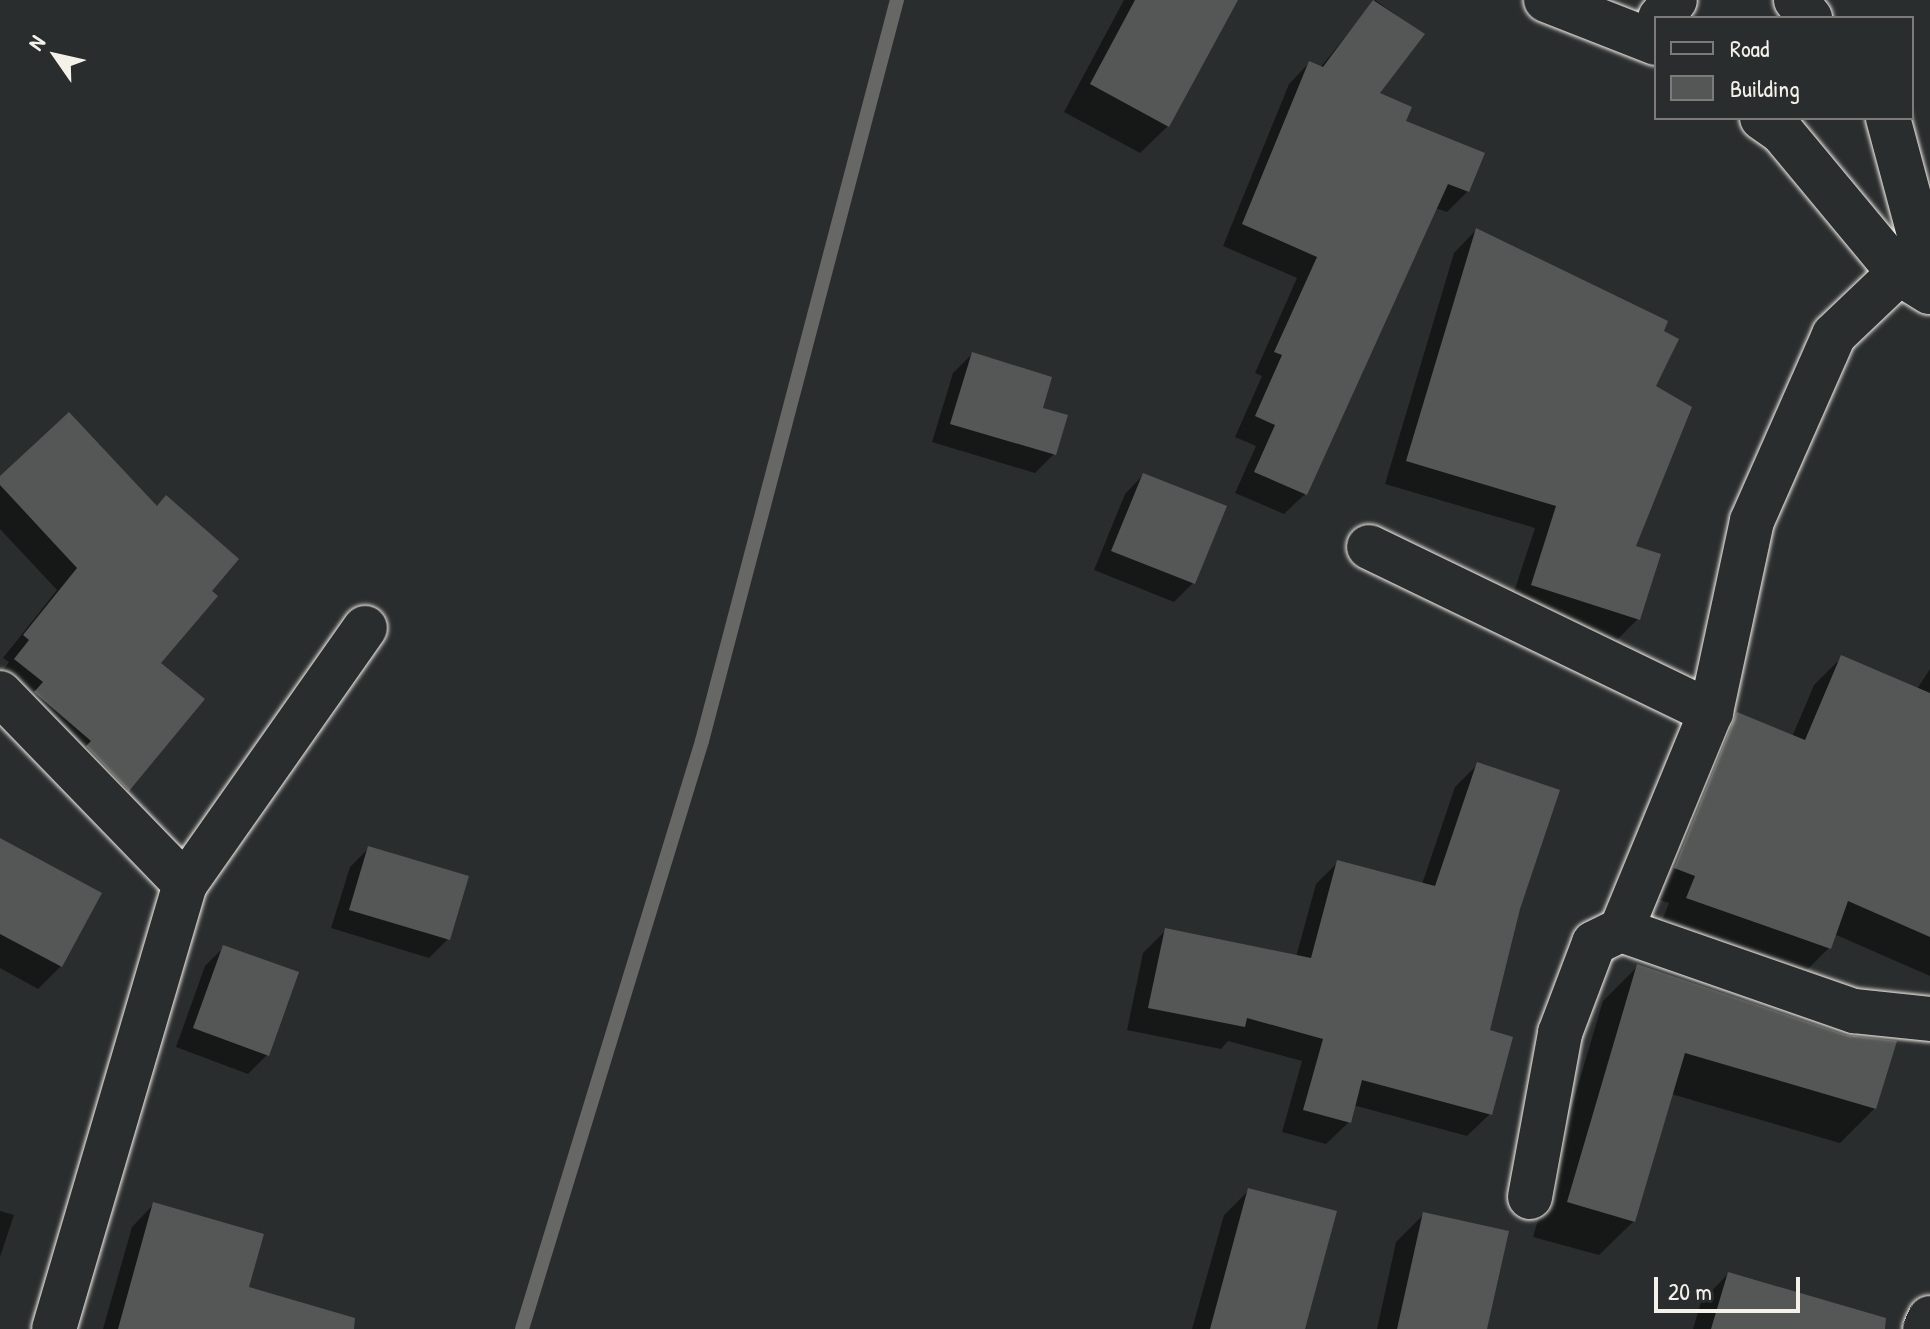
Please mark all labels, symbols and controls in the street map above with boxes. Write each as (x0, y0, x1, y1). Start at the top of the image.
north arrow (16, 16, 96, 96)
legend (1654, 16, 1914, 120)
text: N (20, 29, 52, 56)
text: Road (1730, 32, 1769, 64)
text: Building (1730, 72, 1800, 104)
scale bar (1658, 1261, 1804, 1311)
text: 20 m (1668, 1275, 1712, 1307)

